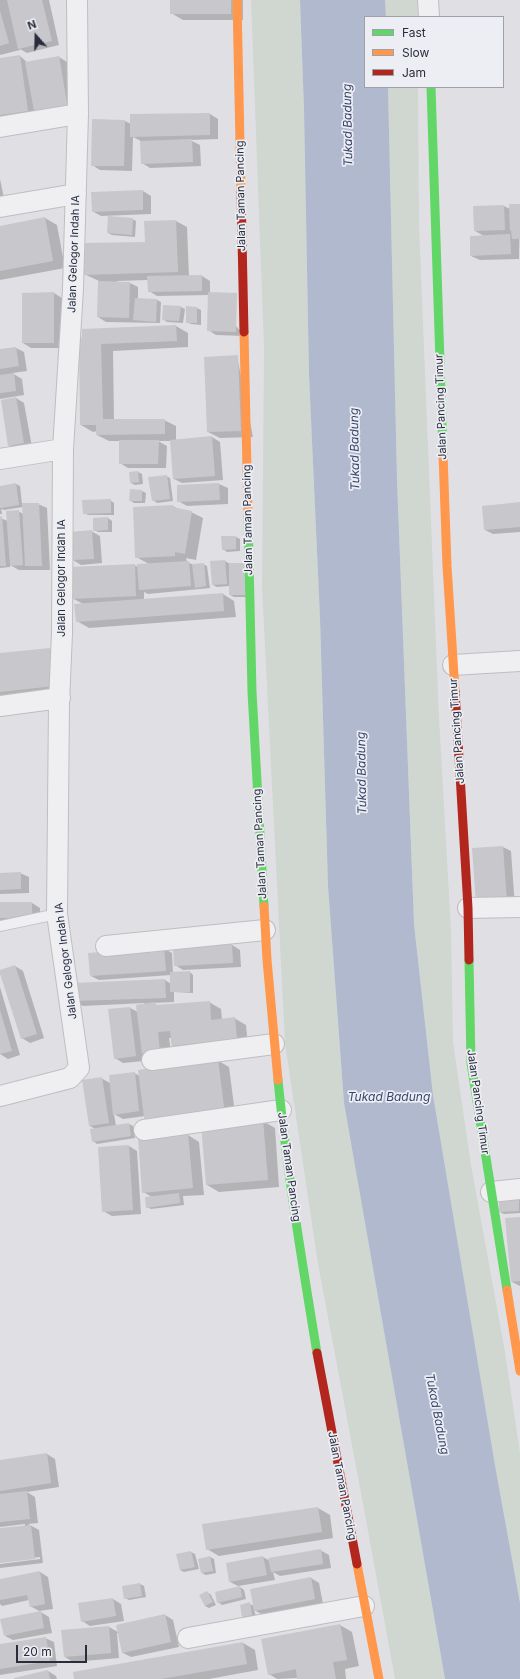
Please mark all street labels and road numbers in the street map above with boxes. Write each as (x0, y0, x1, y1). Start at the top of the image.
street label: Jalan Taman Pancing (233, 141, 249, 251)
street label: Jalan Gelogor Indah IA (65, 195, 83, 313)
street label: Jalan Pancing Timur (433, 354, 449, 460)
street label: Jalan Taman Pancing (240, 465, 256, 575)
street label: Jalan Gelogor Indah IA (55, 519, 69, 637)
street label: Jalan Pancing Timur (447, 678, 467, 784)
street label: Jalan Taman Pancing (251, 788, 269, 900)
street label: Jalan Gelogor Indah IA (52, 902, 80, 1020)
street label: Jalan Pancing Timur (464, 1049, 492, 1155)
street label: Jalan Taman Pancing (275, 1111, 303, 1223)
street label: Jalan Taman Pancing (325, 1430, 359, 1542)

